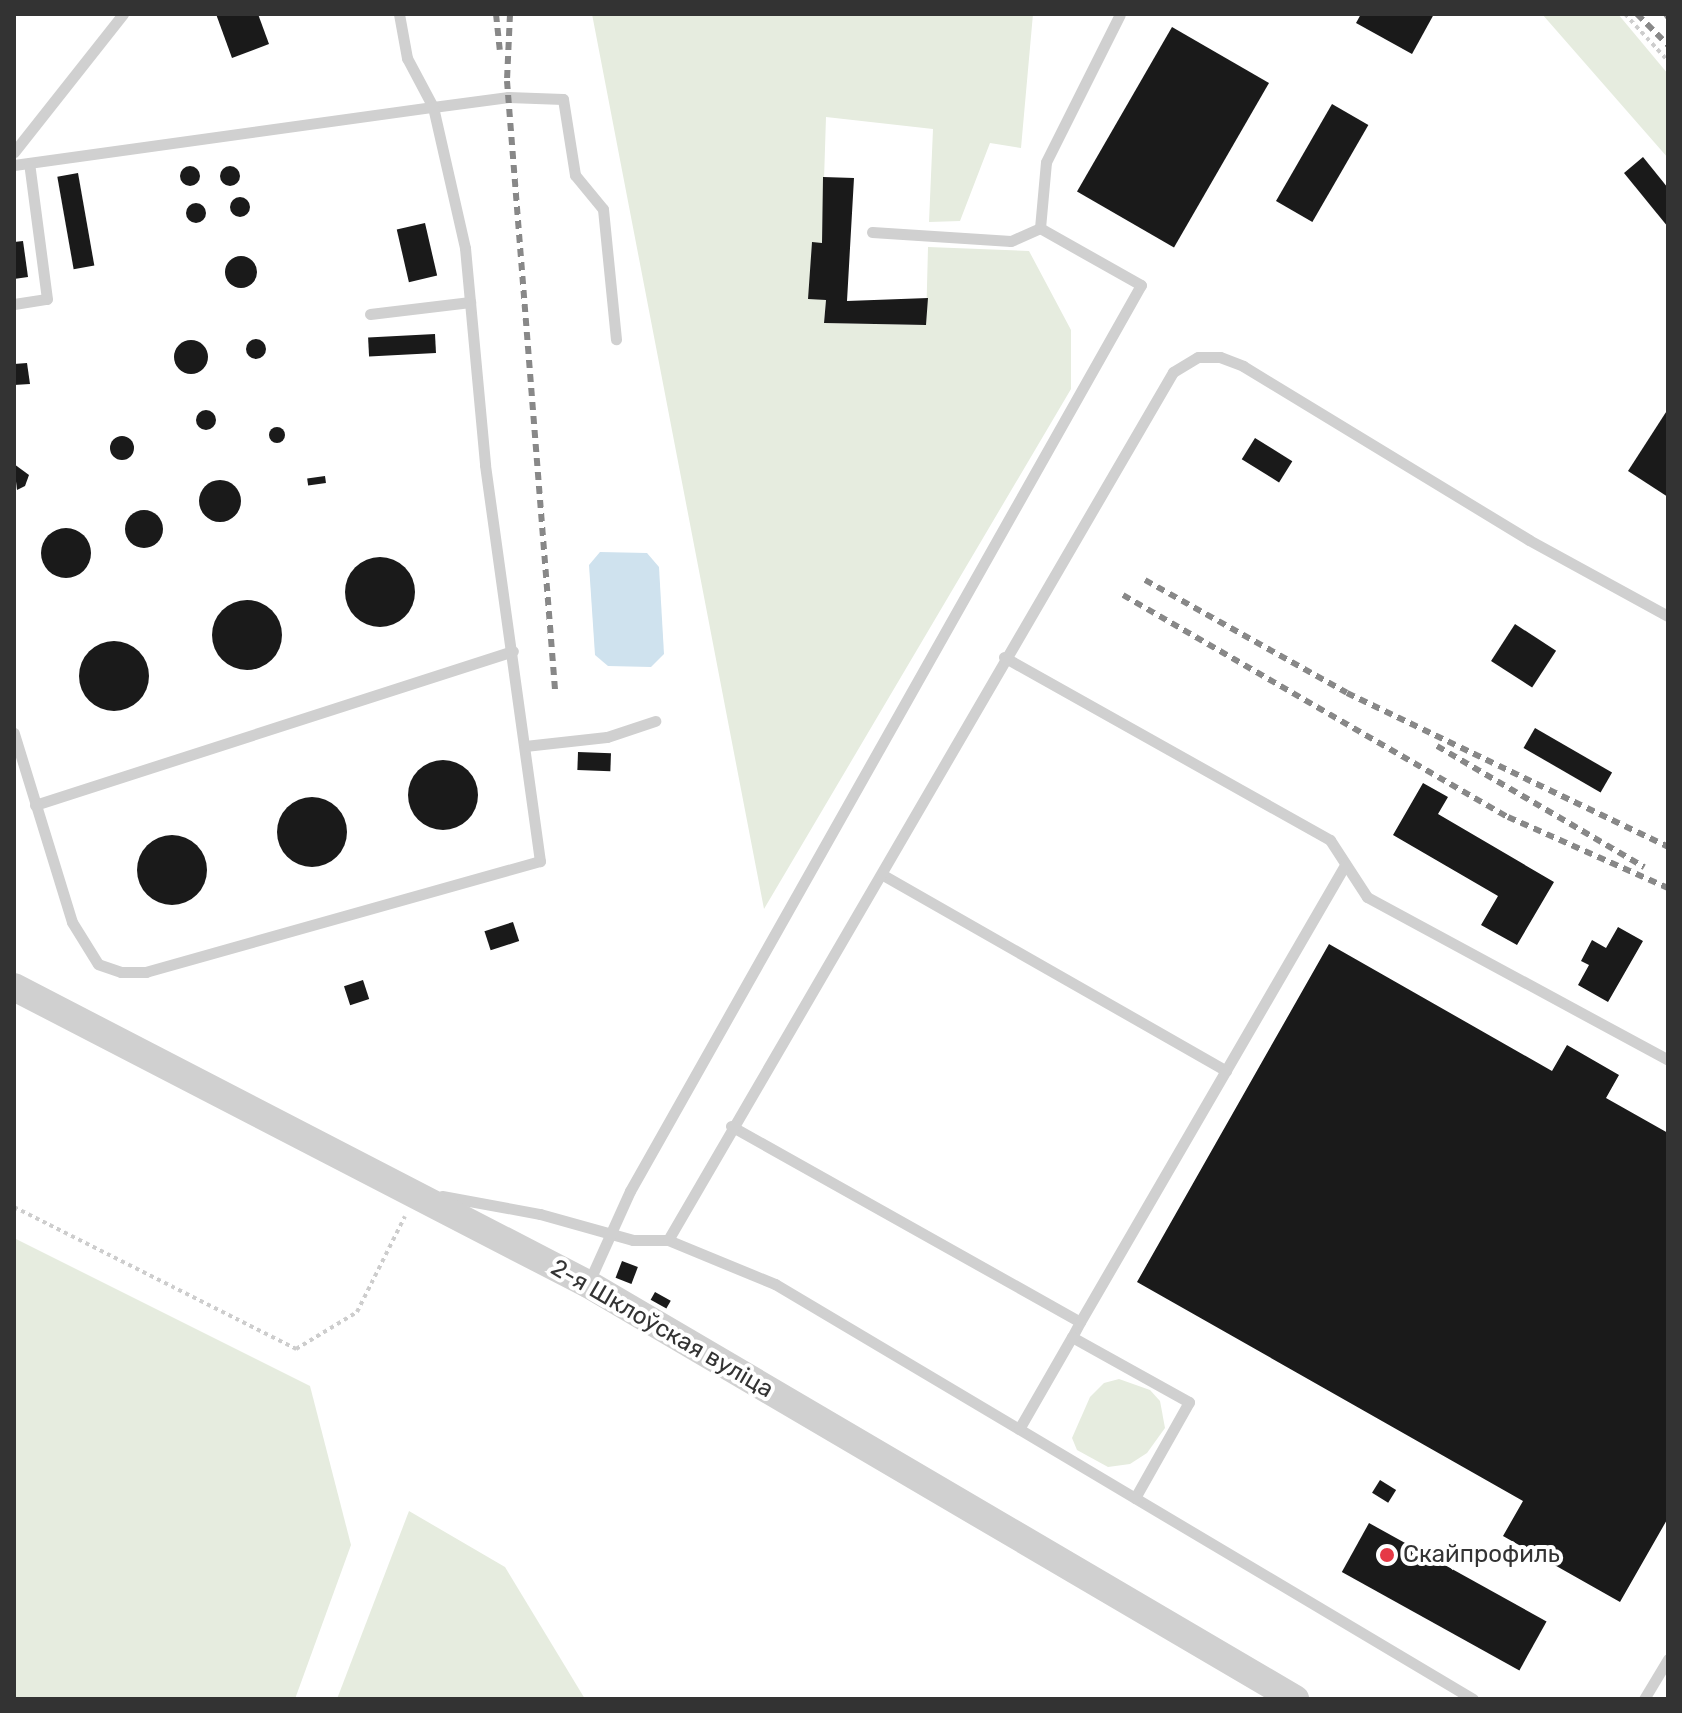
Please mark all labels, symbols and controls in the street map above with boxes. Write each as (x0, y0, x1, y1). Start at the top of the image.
street label: 2-я Шклоўская вуліца (546, 1254, 778, 1404)
place label: Скайпрофиль (1403, 1541, 1560, 1569)
marker: Скайпрофиль (1378, 1546, 1396, 1564)

